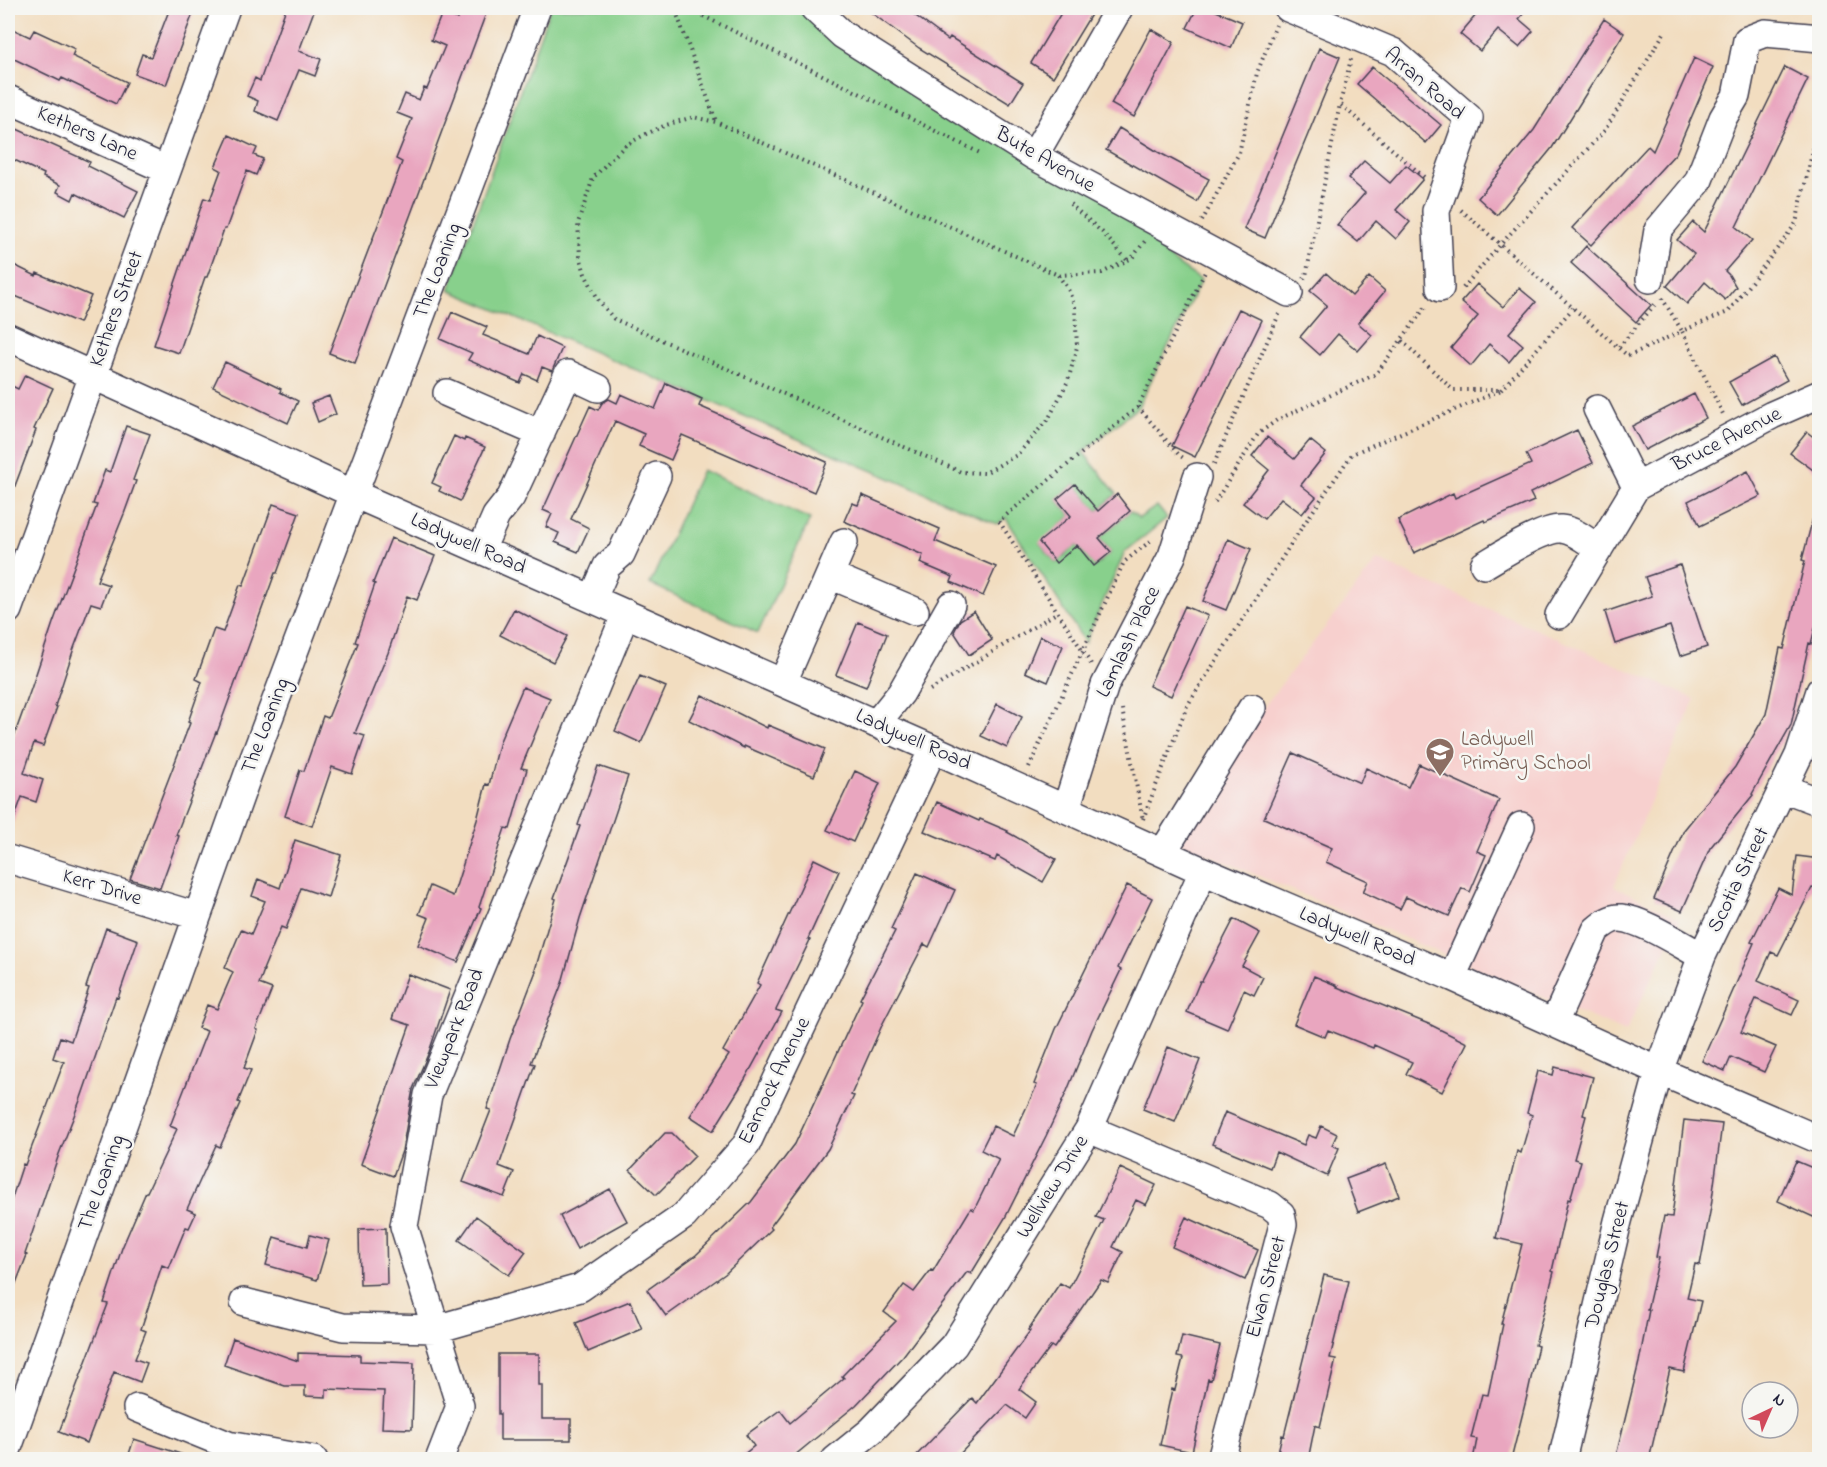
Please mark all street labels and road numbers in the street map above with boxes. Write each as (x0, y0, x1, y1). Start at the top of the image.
street label: Arran Road (1377, 40, 1471, 128)
street label: Kethers Lane (32, 98, 143, 170)
street label: Bute Avenue (989, 119, 1101, 201)
street label: The Loaning (406, 219, 472, 324)
street label: Kethers Street (82, 247, 152, 371)
street label: Bruce Avenue (1666, 399, 1788, 481)
street label: Ladywell Road (405, 505, 531, 585)
street label: Lamlash Place (1089, 581, 1169, 703)
street label: The Loaning (234, 674, 300, 779)
street label: Ladywell Road (850, 701, 976, 781)
street label: Scotia Street (1701, 822, 1777, 938)
street label: Kerr Drive (59, 862, 146, 914)
street label: Ladywell Road (1293, 899, 1420, 977)
street label: Viewpark Road (417, 964, 493, 1095)
street label: Earnock Avenue (731, 1012, 819, 1150)
street label: Wellview Drive (1009, 1129, 1097, 1245)
street label: The Loaning (71, 1131, 135, 1236)
street label: Douglas Street (1577, 1198, 1640, 1333)
street label: Elvan Street (1239, 1233, 1295, 1341)

